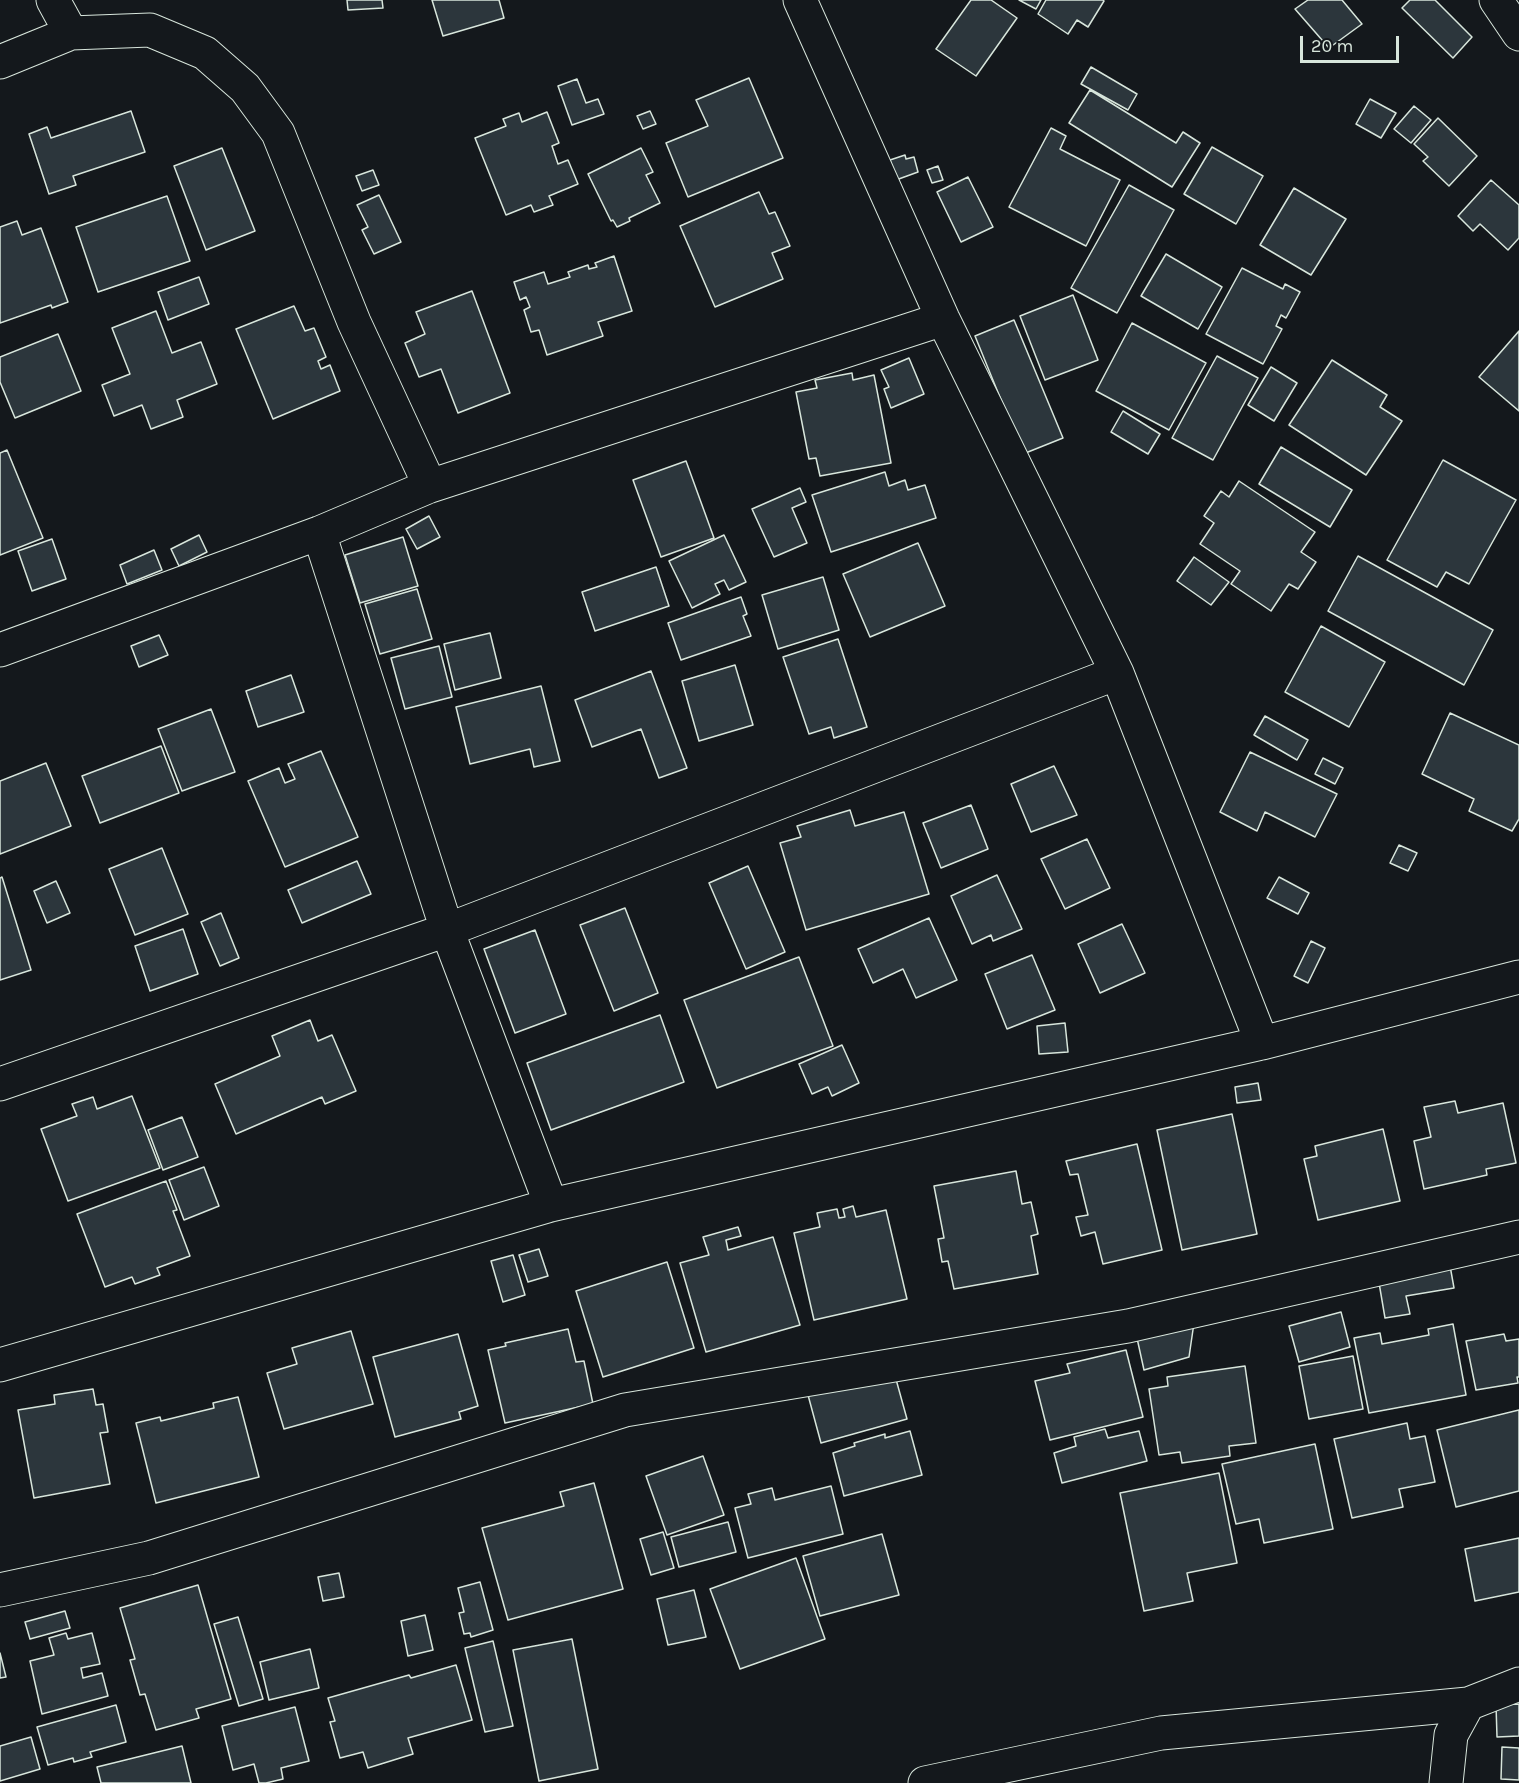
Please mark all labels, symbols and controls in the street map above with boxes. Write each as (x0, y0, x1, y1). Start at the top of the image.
scale bar (1303, 24, 1402, 62)
text: 20 m (1311, 35, 1353, 57)

